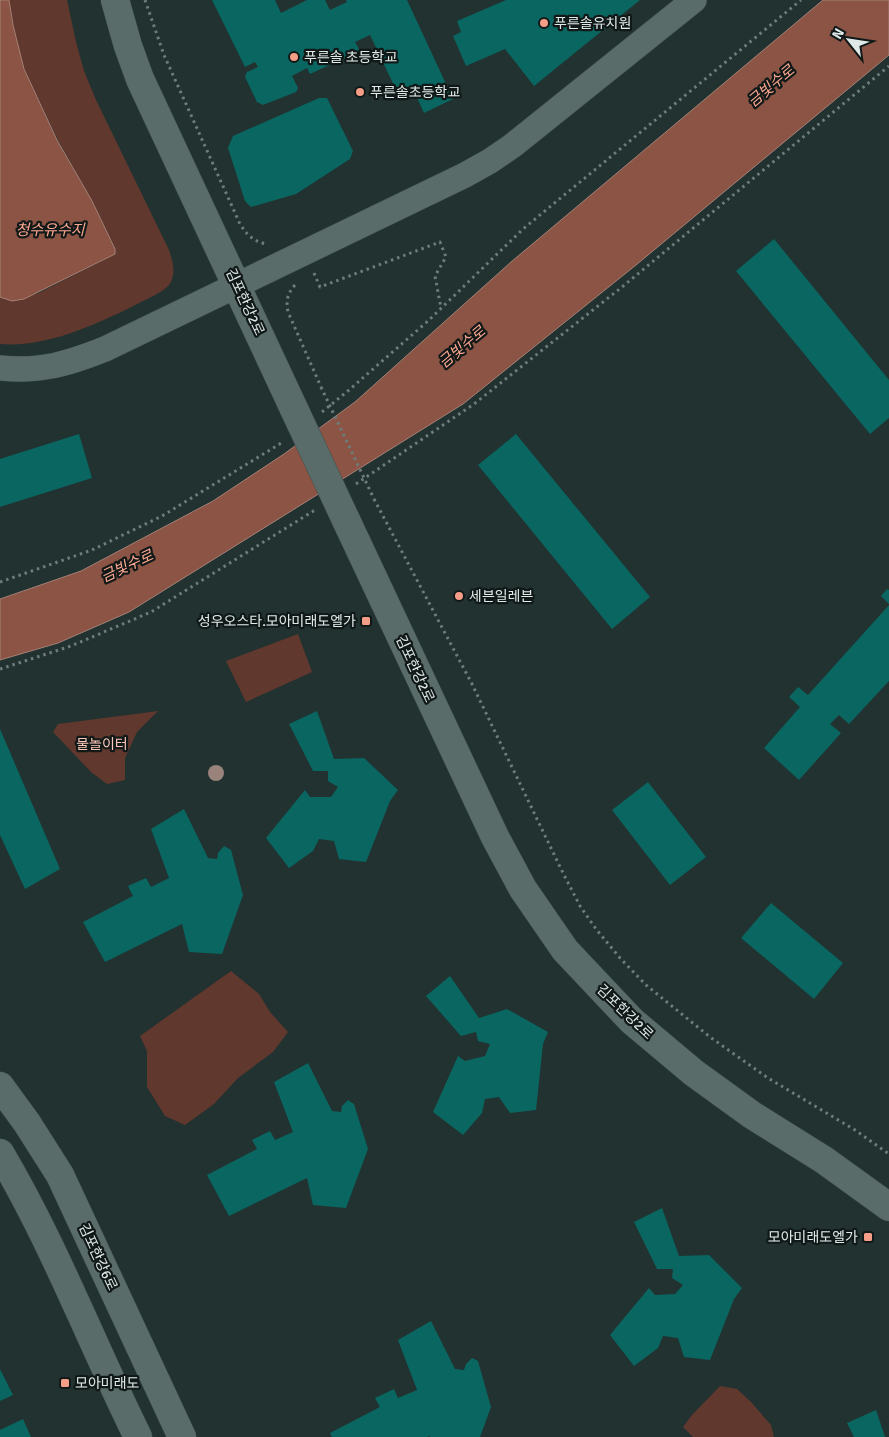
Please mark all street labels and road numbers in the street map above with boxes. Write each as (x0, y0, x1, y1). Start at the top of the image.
street label: 김포한강2로 (222, 266, 268, 338)
street label: 김포한강2로 (392, 633, 438, 705)
street label: 김포한강2로 (593, 981, 657, 1043)
street label: 김포한강6로 (75, 1221, 121, 1293)

